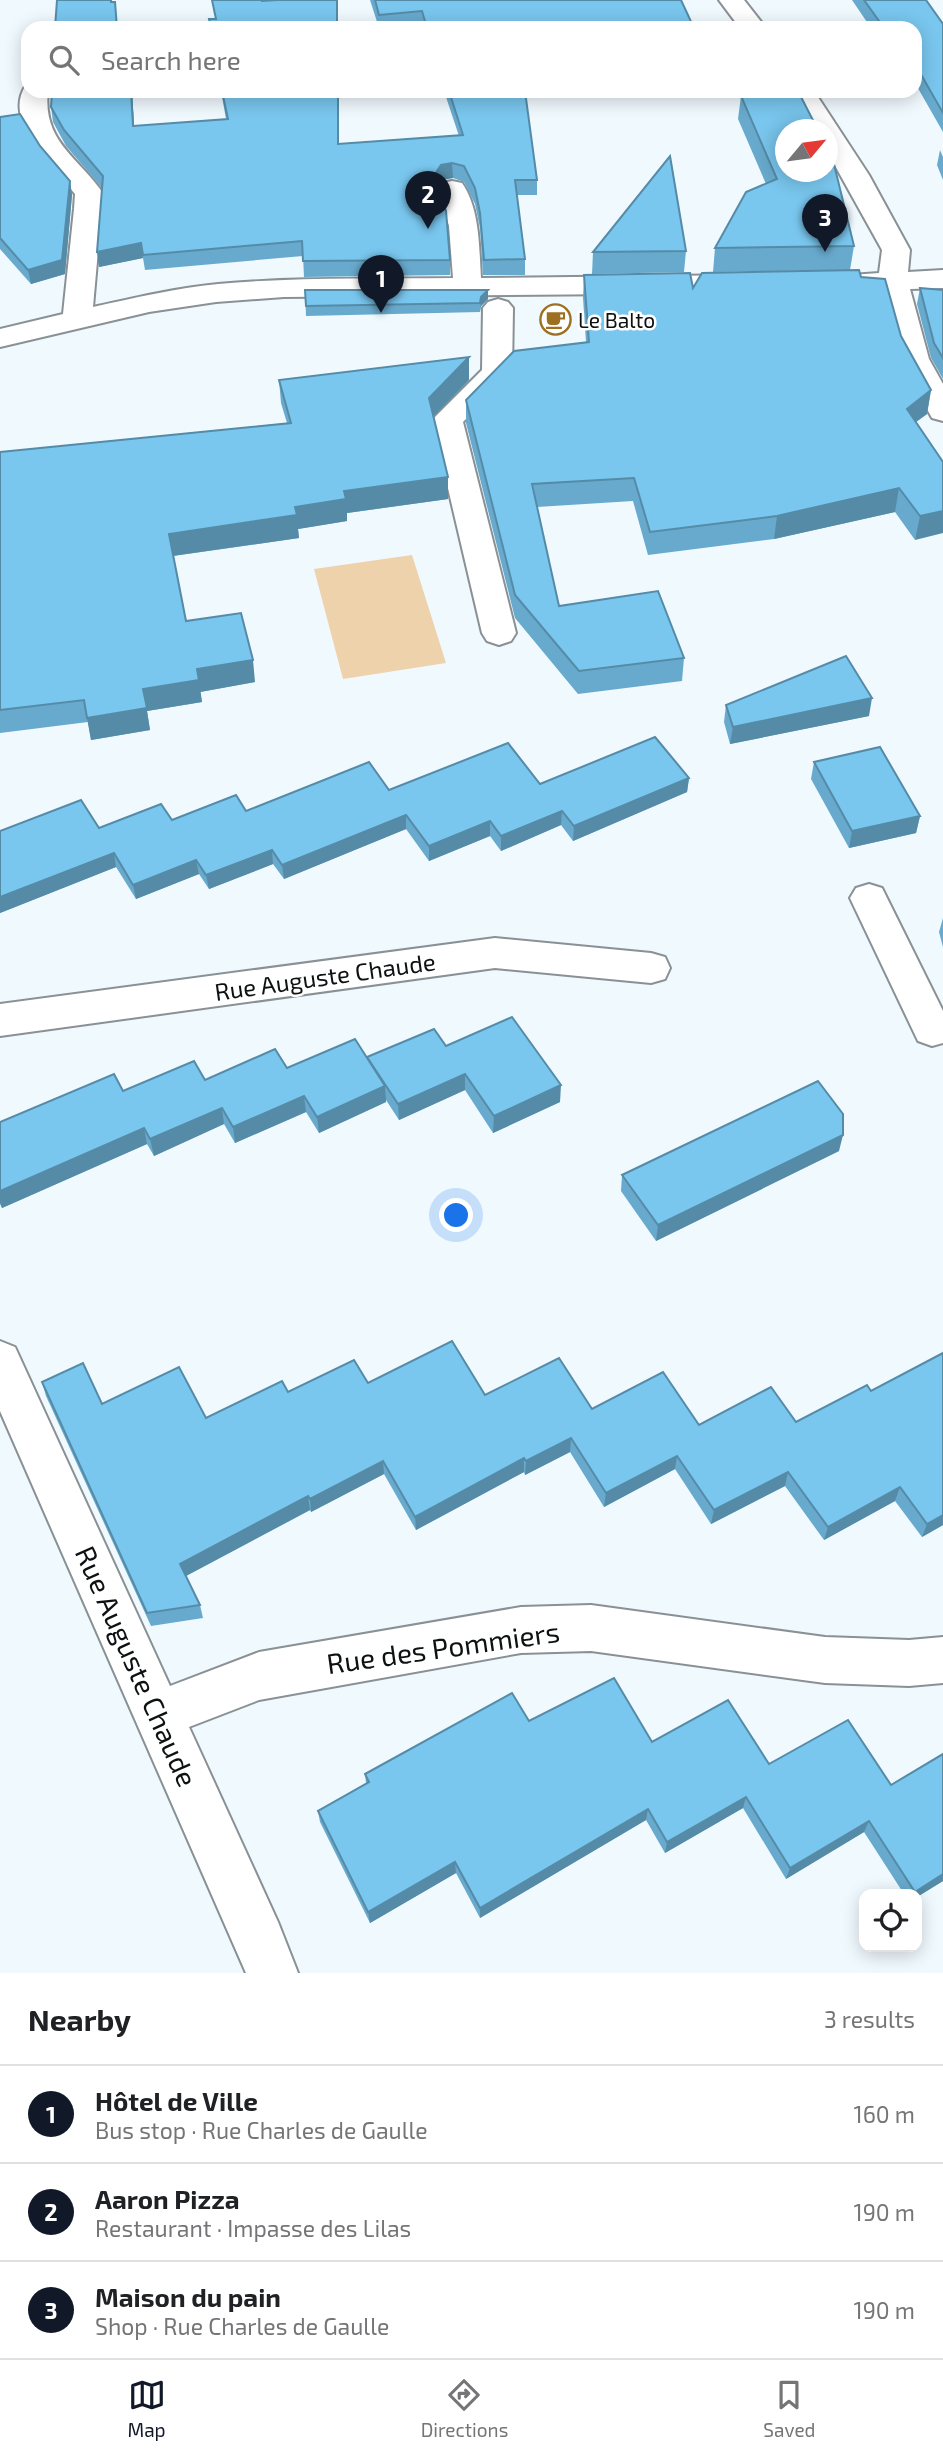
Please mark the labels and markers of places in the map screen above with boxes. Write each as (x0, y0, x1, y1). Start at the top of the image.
pin: 2 (405, 171, 451, 229)
pin: 3 (802, 194, 848, 252)
pin: 1 (358, 255, 404, 313)
cafe icon: Le Balto (538, 302, 572, 336)
place label: Le Balto (578, 307, 655, 332)

